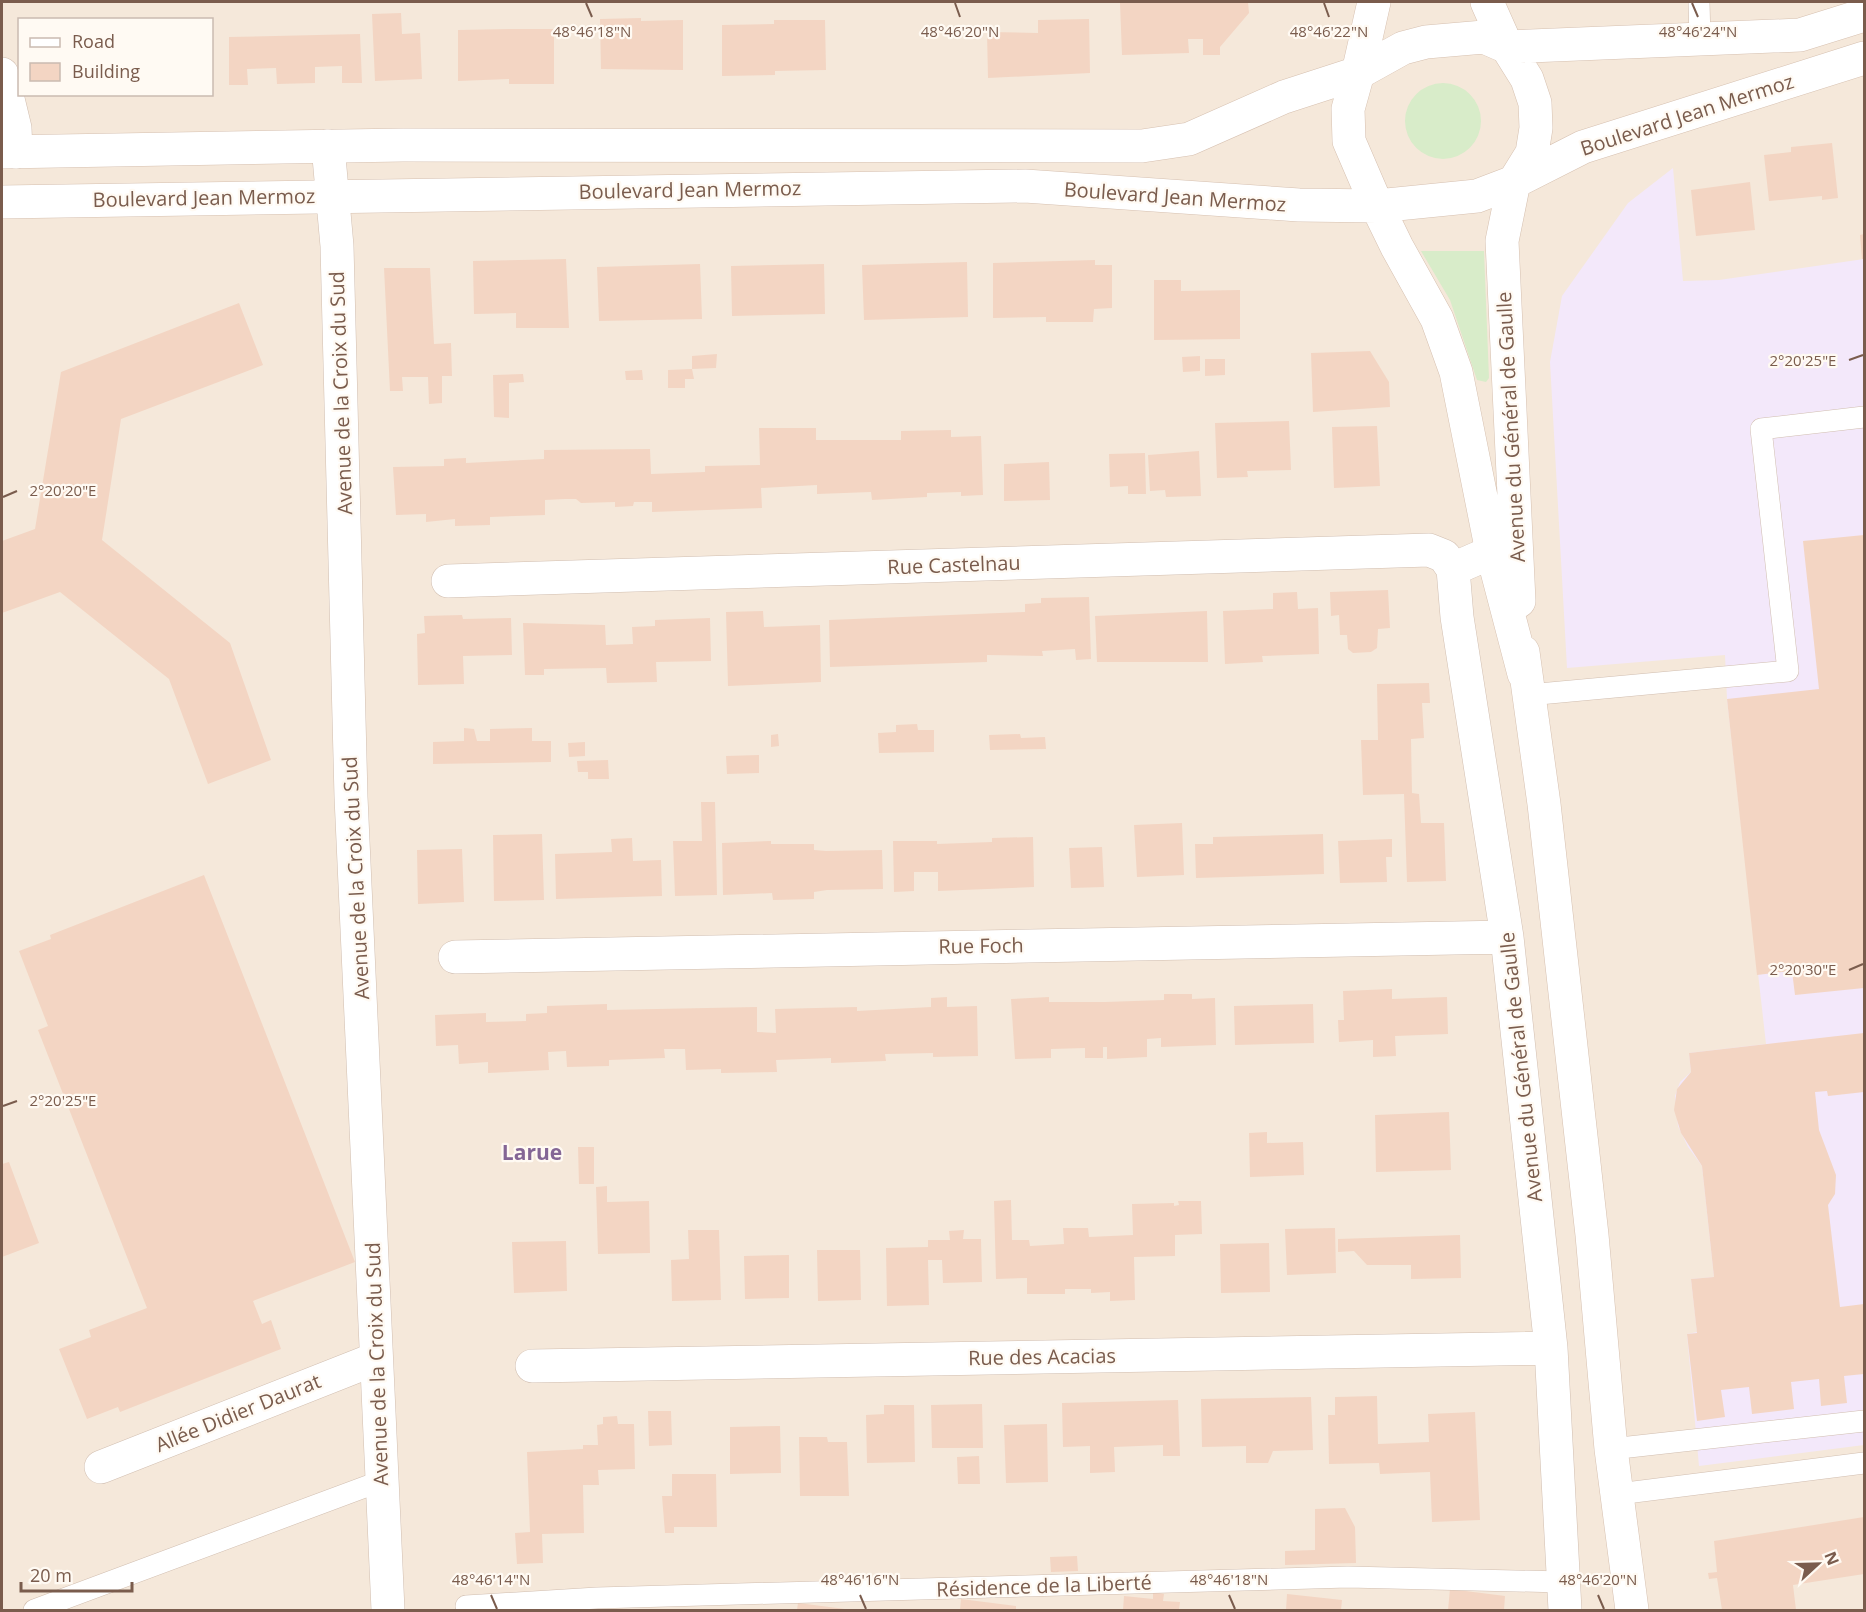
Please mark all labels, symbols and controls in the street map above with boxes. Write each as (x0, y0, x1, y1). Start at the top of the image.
legend (18, 18, 213, 96)
text: 48°46'18"N (553, 21, 631, 41)
text: 48°46'20"N (921, 21, 999, 41)
text: 48°46'22"N (1290, 21, 1368, 41)
text: 48°46'24"N (1659, 21, 1737, 41)
text: Road (72, 29, 115, 53)
text: Building (72, 59, 140, 83)
street label: Boulevard Jean Mermoz (1577, 67, 1797, 162)
street label: Boulevard Jean Mermoz (578, 174, 802, 205)
street label: Boulevard Jean Mermoz (1063, 175, 1287, 218)
street label: Boulevard Jean Mermoz (92, 182, 316, 213)
street label: Avenue de la Croix du Sud (323, 271, 358, 515)
street label: Avenue du Général de Gaulle (1490, 291, 1531, 563)
text: 2°20'25"E (1770, 350, 1836, 370)
text: 2°20'20"E (30, 480, 96, 500)
street label: Rue Castelnau (887, 549, 1021, 580)
street label: Avenue de la Croix du Sud (336, 756, 375, 1000)
street label: Rue Foch (938, 931, 1024, 960)
street label: Avenue du Général de Gaulle (1493, 931, 1548, 1203)
text: 2°20'30"E (1770, 959, 1836, 979)
text: 2°20'25"E (30, 1090, 96, 1110)
district label: Larue (502, 1138, 562, 1166)
street label: Avenue de la Croix du Sud (359, 1242, 394, 1486)
street label: Rue des Acacias (968, 1342, 1116, 1371)
street label: Allée Didier Daurat (151, 1367, 325, 1458)
north arrow (1788, 1534, 1848, 1594)
text: N (1819, 1548, 1845, 1569)
scale bar (21, 1555, 132, 1593)
text: 20 m (30, 1563, 72, 1587)
street label: Résidence de la Liberté (936, 1568, 1152, 1603)
text: 48°46'14"N (452, 1569, 530, 1589)
text: 48°46'16"N (821, 1569, 899, 1589)
text: 48°46'18"N (1190, 1569, 1268, 1589)
text: 48°46'20"N (1559, 1569, 1637, 1589)

